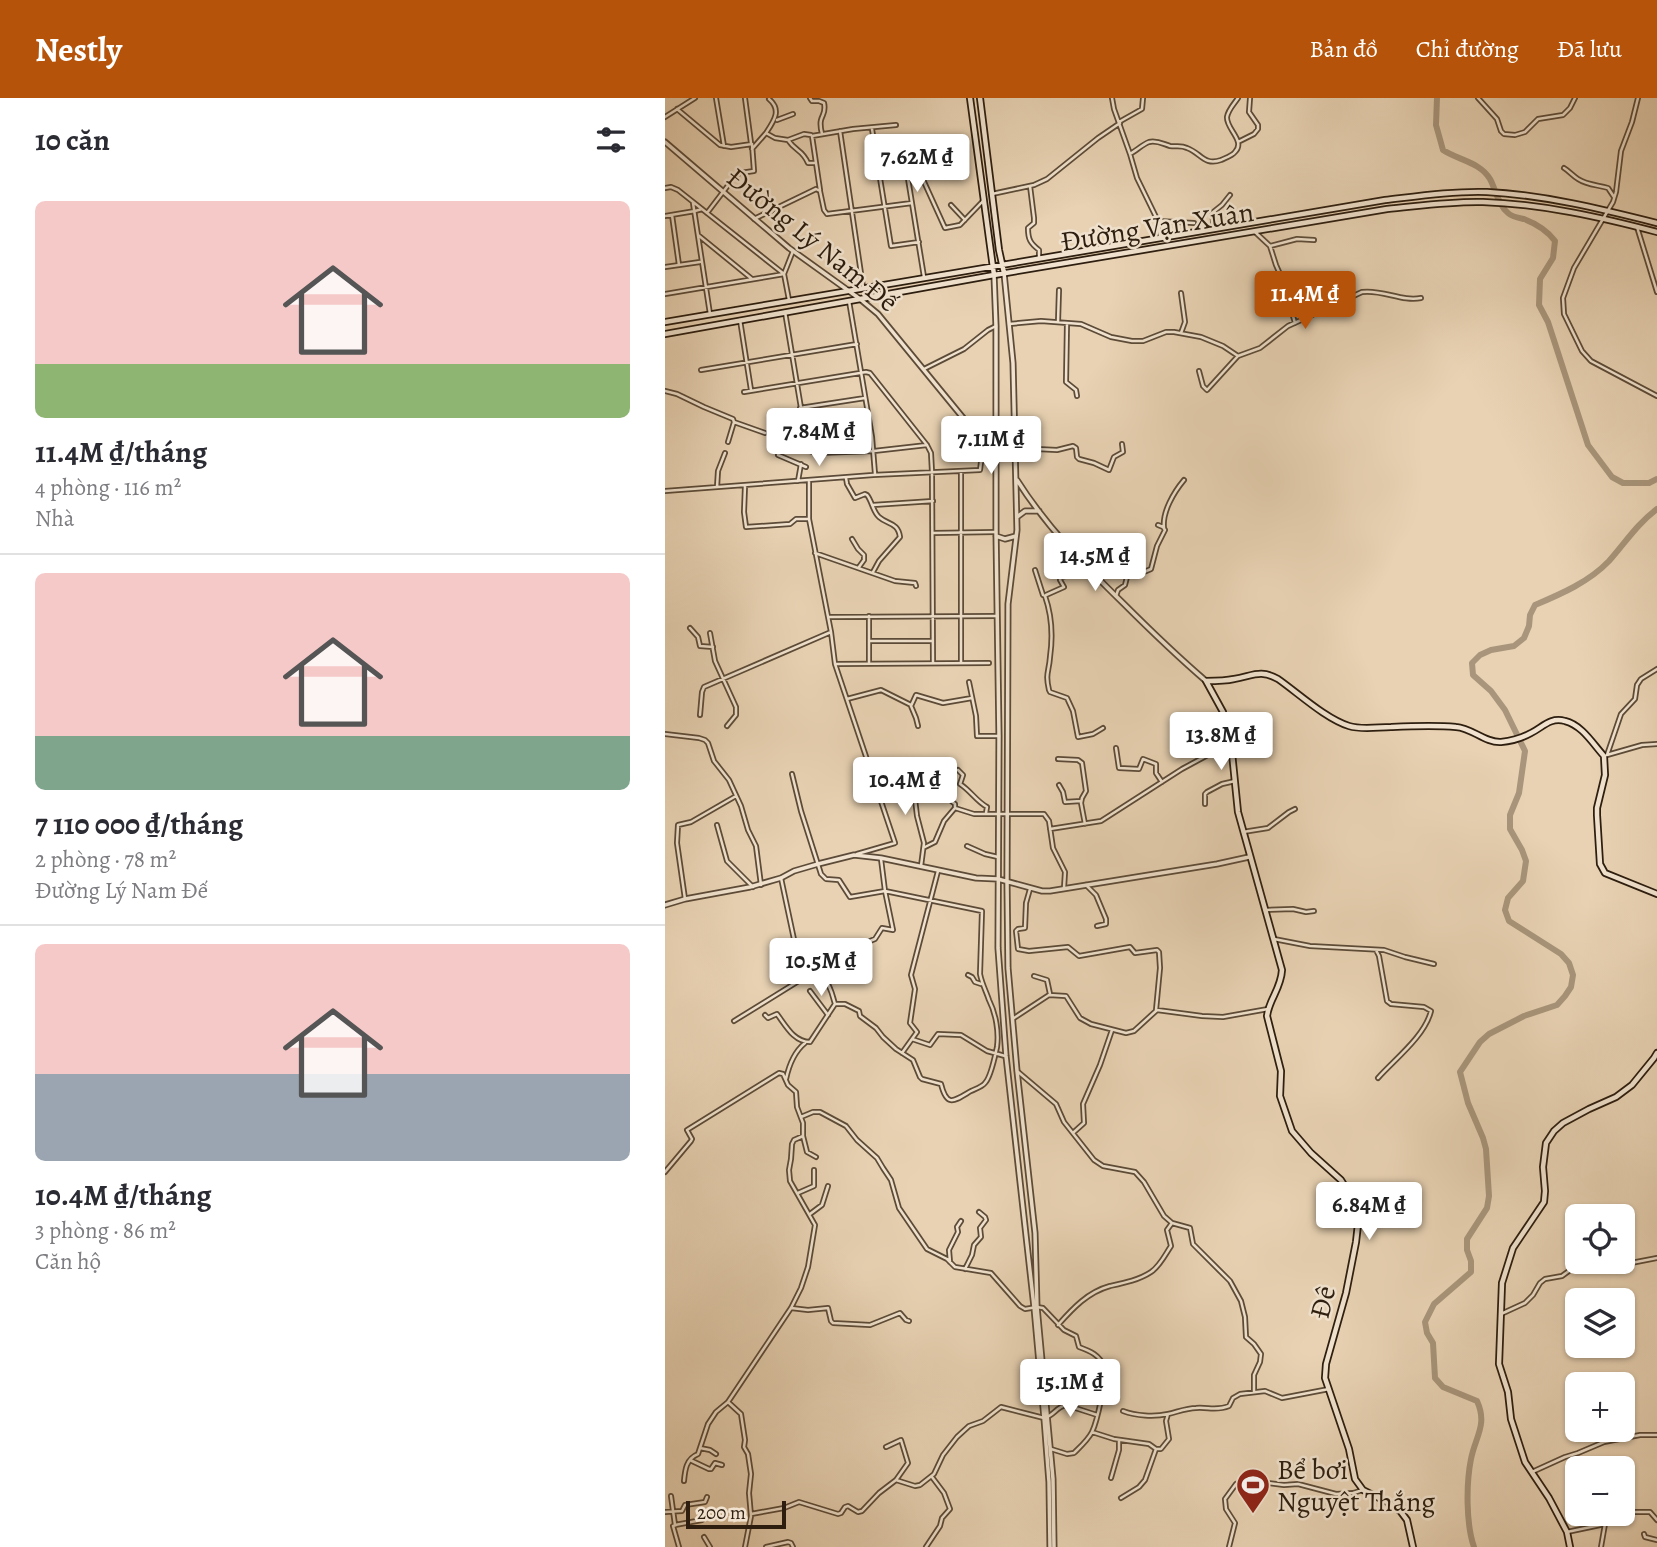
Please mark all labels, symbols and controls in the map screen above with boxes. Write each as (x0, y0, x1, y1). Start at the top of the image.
text: Nestly (35, 27, 122, 72)
text: Bản đồ (1310, 33, 1378, 65)
text: Chỉ đường (1416, 33, 1519, 65)
text: Đã lưu (1557, 33, 1622, 65)
text: 10 căn (35, 120, 110, 160)
icon: filters (592, 121, 630, 159)
pin: 7.62M ₫ (852, 134, 982, 194)
text: 7.62M ₫ (880, 141, 954, 172)
street label: Đường Lý Nam Đế (719, 159, 906, 321)
street label: Đường Vạn Xuân (1058, 193, 1256, 261)
icon: home (270, 247, 396, 373)
pin: 11.4M ₫ (1240, 272, 1370, 331)
text: 11.4M ₫ (1271, 278, 1339, 309)
pin: 7.84M ₫ (754, 408, 884, 468)
text: 7.84M ₫ (782, 415, 856, 446)
pin: 7.11M ₫ (926, 416, 1056, 476)
text: 7.11M ₫ (957, 423, 1025, 454)
text: 11.4M ₫/tháng (35, 432, 207, 472)
text: 4 phòng · 116 m² (35, 472, 181, 503)
text: Nhà (35, 503, 75, 534)
pin: 14.5M ₫ (1030, 533, 1160, 593)
text: 14.5M ₫ (1060, 540, 1130, 571)
icon: home (270, 619, 396, 745)
pin: 13.8M ₫ (1156, 712, 1286, 772)
text: 13.8M ₫ (1186, 719, 1256, 750)
pin: 10.4M ₫ (840, 758, 970, 817)
text: 10.4M ₫ (869, 764, 941, 795)
text: 7 110 000 ₫/tháng (35, 804, 243, 844)
text: 2 phòng · 78 m² (35, 844, 176, 875)
text: Đường Lý Nam Đế (35, 875, 208, 906)
pin: 10.5M ₫ (756, 939, 886, 998)
text: 10.5M ₫ (785, 945, 857, 976)
icon: home (270, 990, 396, 1116)
text: 10.4M ₫/tháng (35, 1175, 212, 1215)
pin: 6.84M ₫ (1304, 1182, 1434, 1242)
text: 6.84M ₫ (1332, 1189, 1406, 1220)
map controls (1565, 1204, 1635, 1526)
button: locate (1565, 1204, 1635, 1274)
text: 3 phòng · 86 m² (35, 1215, 176, 1246)
text: Căn hộ (35, 1246, 101, 1277)
street label: Đê (1301, 1282, 1345, 1323)
button: layers (1565, 1288, 1635, 1358)
pin: 15.1M ₫ (1005, 1360, 1135, 1419)
text: 15.1M ₫ (1036, 1366, 1104, 1397)
button: + (1565, 1372, 1635, 1442)
place label: Bể bơi Nguyệt Thắng (1277, 1451, 1435, 1521)
button: − (1565, 1456, 1635, 1526)
sports icon: Bể bơi Nguyệt Thắng (1234, 1466, 1272, 1515)
scale bar (686, 1498, 786, 1530)
text: 200 m (697, 1500, 746, 1526)

